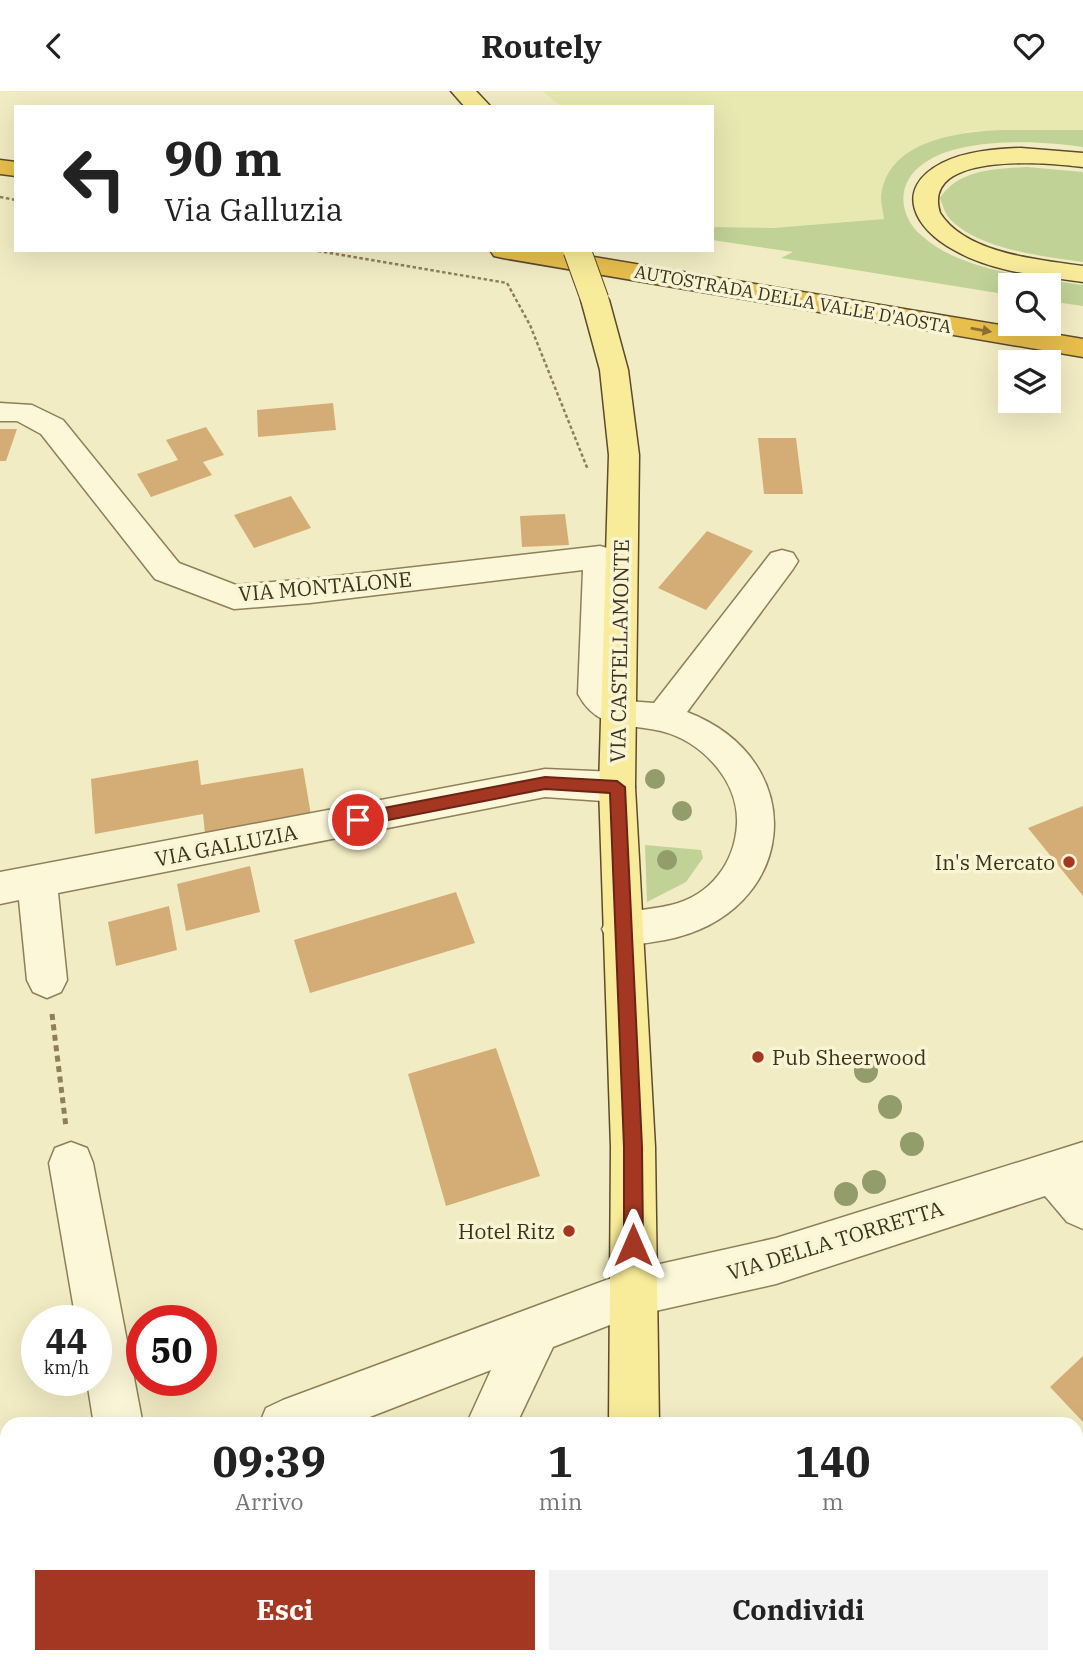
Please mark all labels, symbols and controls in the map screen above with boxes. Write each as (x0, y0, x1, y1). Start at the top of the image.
text: Routely (481, 25, 602, 67)
icon: back (35, 27, 73, 65)
icon: heart (1010, 27, 1048, 65)
text: 90 m (164, 126, 282, 189)
icon: left (49, 133, 140, 224)
text: Via Galluzia (164, 188, 343, 230)
street label: AUTOSTRADA DELLA VALLE D'AOSTA (633, 260, 954, 338)
map controls (998, 273, 1061, 413)
button: search (998, 273, 1061, 336)
one-way arrow (970, 325, 992, 336)
button: layers (998, 350, 1061, 413)
street label: VIA CASTELLAMONTE (603, 539, 635, 763)
street label: VIA MONTALONE (237, 564, 413, 608)
pin (328, 790, 388, 850)
icon: arrive (339, 801, 377, 839)
street label: VIA GALLUZIA (152, 817, 300, 873)
place label: In's Mercato (935, 848, 1055, 876)
marker: In's Mercato (1061, 854, 1077, 870)
place label: Pub Sheerwood (772, 1043, 927, 1071)
marker: Pub Sheerwood (750, 1049, 766, 1065)
street label: VIA DELLA TORRETTA (724, 1194, 947, 1286)
position arrow (596, 1208, 670, 1282)
place label: Hotel Ritz (458, 1217, 555, 1245)
marker: Hotel Ritz (561, 1223, 577, 1239)
speed limit sign: 50 (126, 1305, 217, 1396)
text: 44 (45, 1318, 88, 1364)
text: km/h (44, 1356, 89, 1379)
text: 09:39 (212, 1434, 326, 1489)
text: 1 (548, 1434, 573, 1489)
text: 140 (795, 1434, 870, 1489)
text: Arrivo (235, 1486, 303, 1516)
text: min (539, 1486, 582, 1516)
text: m (822, 1486, 844, 1516)
button: Esci (35, 1570, 535, 1650)
button: Condividi (549, 1570, 1048, 1650)

